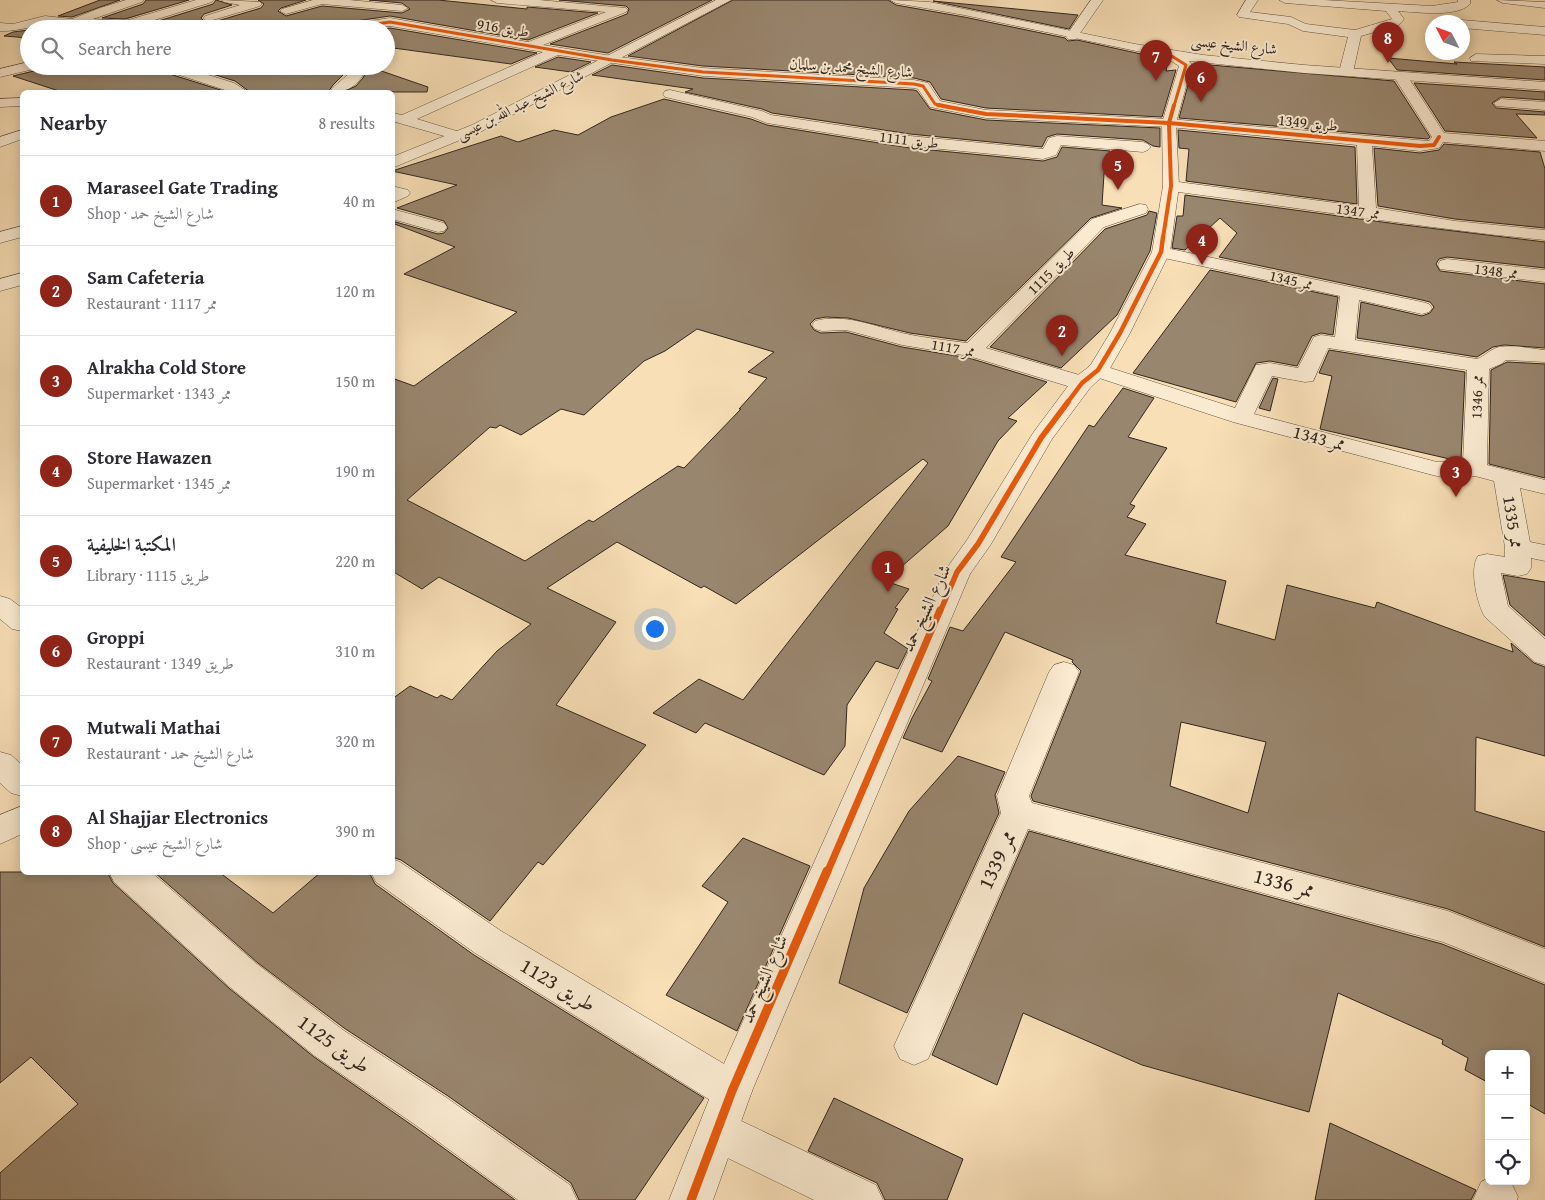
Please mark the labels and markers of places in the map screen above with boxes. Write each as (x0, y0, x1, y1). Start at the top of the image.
pin: 8 (1372, 22, 1404, 63)
pin: 7 (1140, 40, 1172, 81)
pin: 6 (1185, 61, 1217, 102)
pin: 5 (1102, 149, 1134, 190)
pin: 4 (1186, 224, 1218, 265)
pin: 2 (1046, 315, 1078, 356)
pin: 3 (1440, 456, 1472, 497)
pin: 1 (872, 551, 904, 592)

